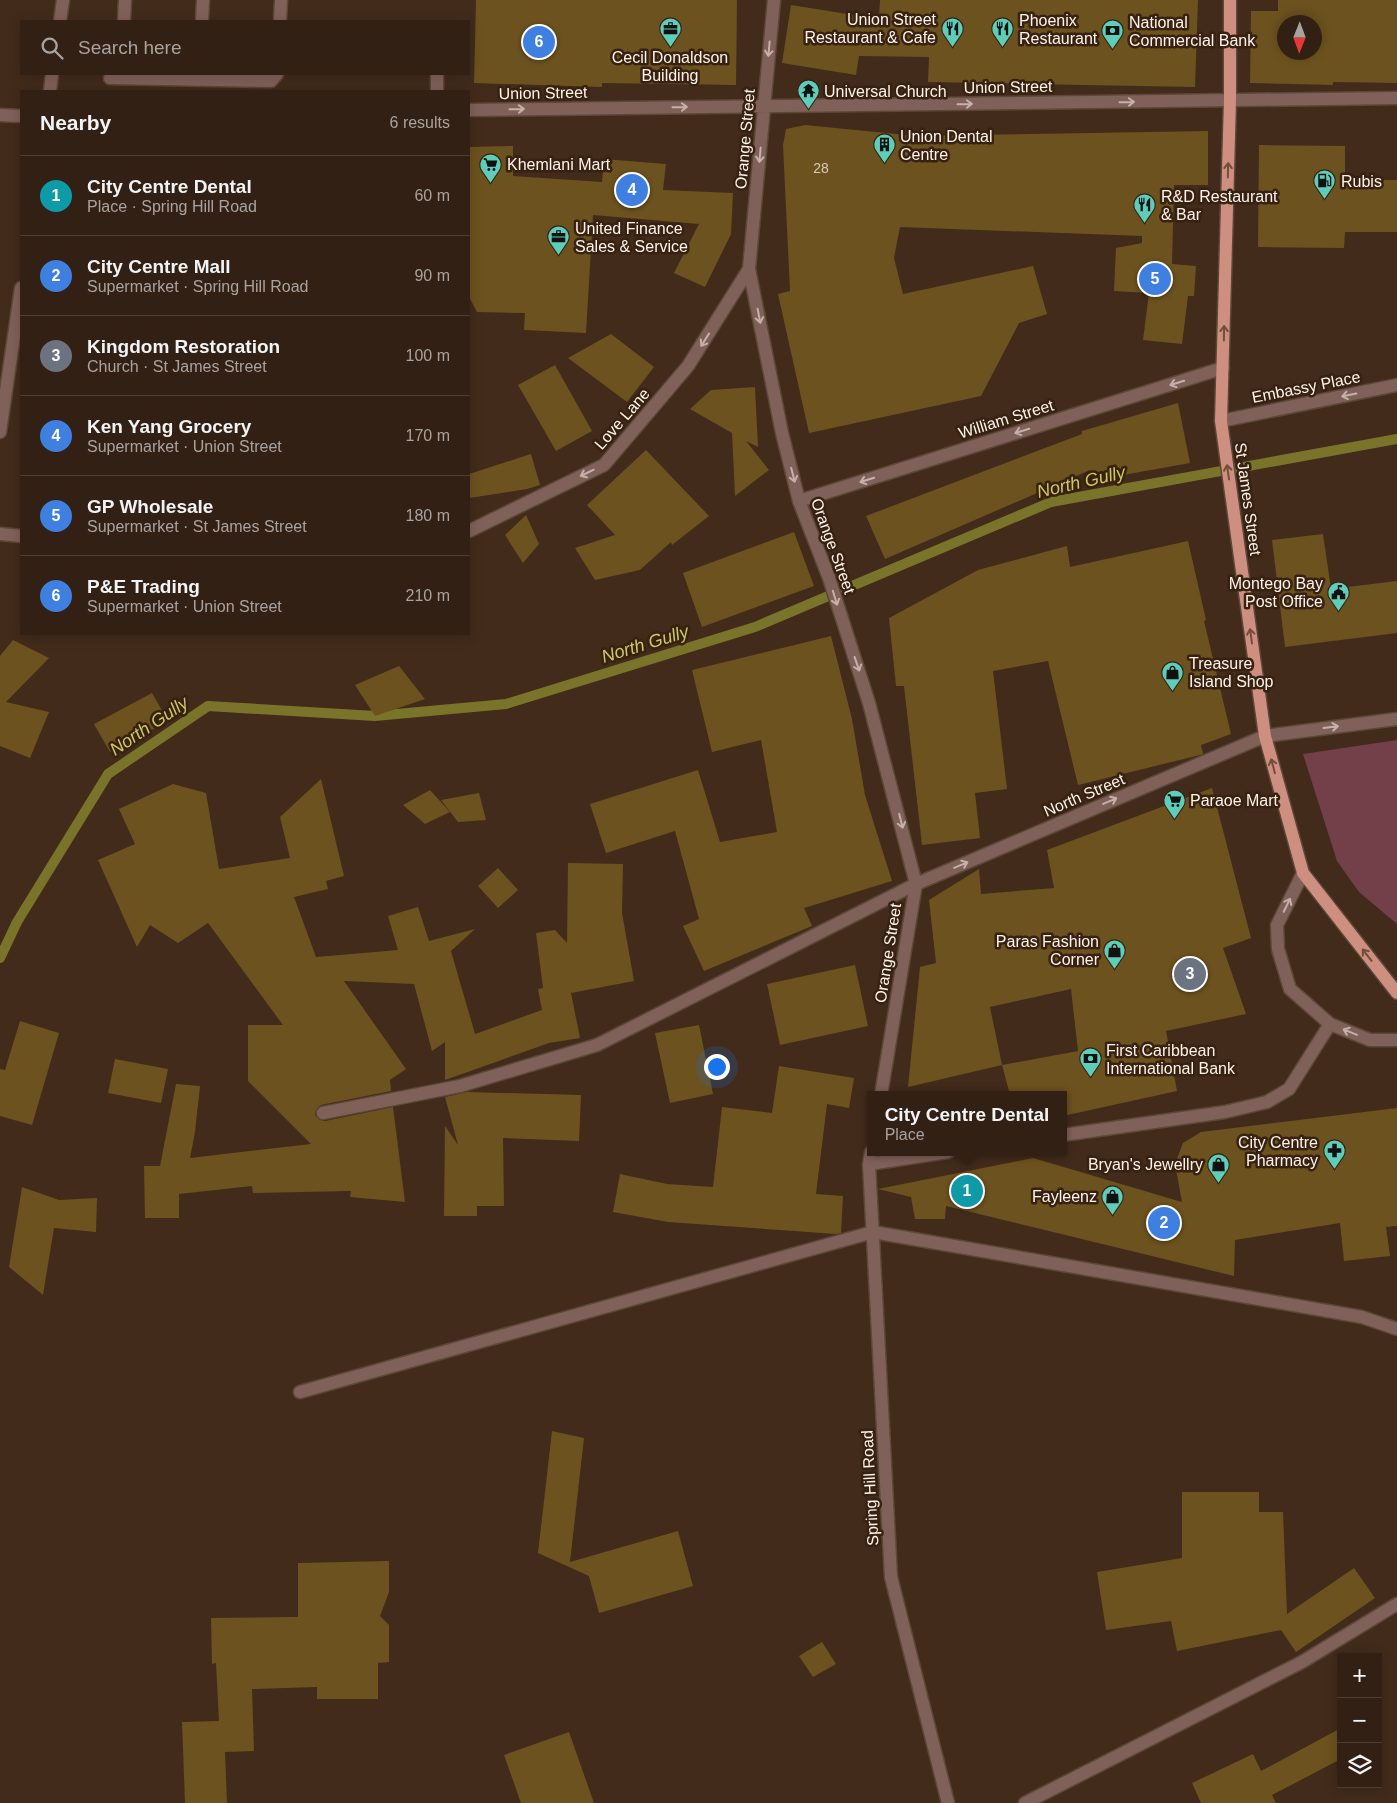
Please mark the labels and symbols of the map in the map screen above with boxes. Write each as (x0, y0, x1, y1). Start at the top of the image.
place label: Union Street Restaurant & Cafe (804, 11, 937, 46)
place label: Phoenix Restaurant (1019, 12, 1098, 47)
place label: National Commercial Bank (1129, 14, 1256, 49)
north arrow (1277, 15, 1322, 60)
office icon: Cecil Donaldson Building (658, 16, 682, 47)
restaurant icon: Union Street Restaurant & Cafe (940, 16, 964, 47)
restaurant icon: Phoenix Restaurant (991, 17, 1015, 48)
bank icon: National Commercial Bank (1101, 19, 1125, 50)
pin: 6 (523, 23, 555, 61)
one-way arrow (765, 40, 774, 56)
place label: Cecil Donaldson Building (612, 49, 728, 84)
street label: Union Street (963, 78, 1053, 96)
temple icon: Universal Church (796, 79, 820, 110)
place label: Universal Church (824, 83, 947, 100)
street label: Union Street (498, 84, 588, 102)
street label: Orange Street (732, 88, 758, 190)
one-way arrow (1119, 97, 1135, 106)
one-way arrow (957, 99, 973, 108)
one-way arrow (672, 102, 688, 112)
one-way arrow (509, 104, 525, 114)
place label: Union Dental Centre (900, 128, 993, 163)
building icon: Union Dental Centre (872, 133, 896, 164)
one-way arrow (755, 146, 765, 162)
supermarket icon: Khemlani Mart (479, 152, 503, 183)
place label: Khemlani Mart (507, 156, 611, 173)
house number: 28 (813, 160, 829, 176)
one-way arrow (1224, 162, 1233, 178)
fuel station icon: Rubis (1313, 169, 1337, 200)
pin: 4 (616, 171, 648, 209)
place label: Rubis (1341, 173, 1382, 190)
place label: R&D Restaurant & Bar (1161, 188, 1278, 223)
restaurant icon: R&D Restaurant & Bar (1133, 193, 1157, 224)
place label: United Finance Sales & Service (575, 220, 688, 255)
office icon: United Finance Sales & Service (547, 225, 571, 256)
pin: 5 (1139, 260, 1171, 298)
one-way arrow (754, 307, 764, 323)
one-way arrow (1219, 325, 1229, 341)
one-way arrow (699, 333, 710, 347)
street label: Embassy Place (1250, 368, 1362, 406)
one-way arrow (1169, 378, 1185, 388)
street label: Love Lane (591, 385, 653, 453)
one-way arrow (1342, 391, 1358, 400)
street label: William Street (956, 396, 1056, 442)
one-way arrow (1014, 427, 1030, 437)
street label: St James Street (1232, 441, 1264, 557)
water label: North Gully (1035, 462, 1128, 502)
one-way arrow (1223, 465, 1233, 481)
one-way arrow (789, 466, 798, 482)
one-way arrow (579, 468, 594, 478)
one-way arrow (859, 476, 875, 485)
street label: Orange Street (808, 496, 858, 597)
place label: Montego Bay Post Office (1229, 575, 1323, 610)
public building icon: Montego Bay Post Office (1327, 580, 1351, 611)
one-way arrow (830, 590, 840, 606)
water label: North Gully (599, 621, 692, 667)
one-way arrow (1246, 628, 1256, 644)
place label: Treasure Island Shop (1189, 655, 1274, 690)
one-way arrow (852, 656, 862, 672)
shop icon: Treasure Island Shop (1161, 660, 1185, 691)
water label: North Gully (106, 692, 193, 759)
one-way arrow (1322, 722, 1338, 732)
one-way arrow (1268, 758, 1278, 774)
street label: North Street (1041, 770, 1128, 820)
supermarket icon: Paraoe Mart (1162, 788, 1186, 819)
place label: Paraoe Mart (1190, 792, 1279, 809)
one-way arrow (1103, 796, 1118, 805)
one-way arrow (897, 812, 906, 828)
one-way arrow (953, 859, 968, 869)
one-way arrow (1283, 898, 1292, 913)
street label: Orange Street (872, 901, 904, 1004)
place label: Paras Fashion Corner (996, 933, 1100, 968)
shop icon: Paras Fashion Corner (1103, 938, 1127, 969)
one-way arrow (1361, 949, 1372, 962)
pin: 3 (1174, 955, 1206, 993)
one-way arrow (1343, 1027, 1358, 1036)
place label: First Caribbean International Bank (1106, 1042, 1236, 1077)
bank icon: First Caribbean International Bank (1078, 1047, 1102, 1078)
your location (704, 1054, 730, 1080)
place label: City Centre Pharmacy (1238, 1134, 1318, 1169)
pharmacy icon: City Centre Pharmacy (1322, 1139, 1346, 1170)
shop icon: Bryan's Jewellry (1207, 1152, 1231, 1183)
place label: Bryan's Jewellry (1088, 1156, 1203, 1173)
pin: 1 (951, 1172, 983, 1210)
shop icon: Fayleenz (1101, 1184, 1125, 1215)
place label: Fayleenz (1032, 1188, 1097, 1205)
pin: 2 (1148, 1204, 1180, 1242)
street label: Spring Hill Road (858, 1430, 882, 1546)

